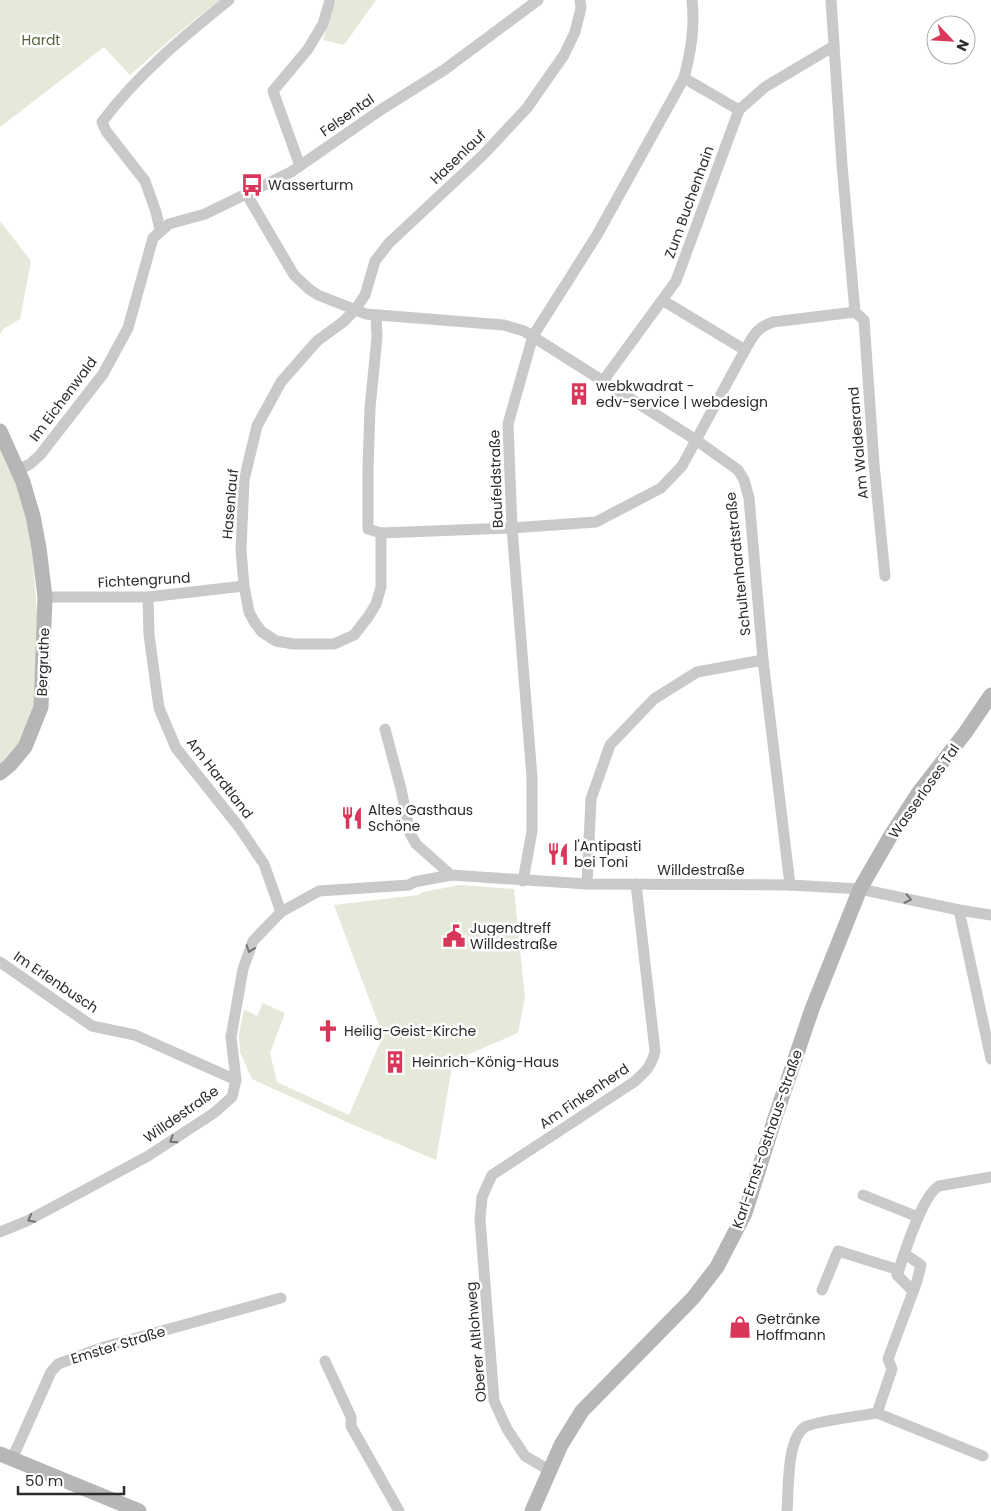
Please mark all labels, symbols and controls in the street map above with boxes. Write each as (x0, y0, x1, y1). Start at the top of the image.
north arrow (926, 15, 976, 65)
park label: Hardt (22, 30, 60, 50)
text: N (951, 36, 974, 54)
street label: Felsental (316, 89, 378, 141)
street label: Hasenlauf (426, 125, 491, 189)
street label: Zum Buchenhain (659, 143, 719, 261)
bus stop icon: Wasserturm (239, 172, 265, 198)
place label: Wasserturm (268, 175, 353, 195)
street label: Im Eichenwald (25, 353, 101, 445)
place label: webkwadrat - edv-service | webdesign (596, 376, 768, 412)
building icon: webkwadrat - edv-service | webdesign (566, 381, 592, 407)
street label: Am Waldesrand (843, 386, 873, 500)
street label: Baufeldstraße (484, 429, 508, 529)
street label: Hasenlauf (217, 468, 243, 540)
street label: Schultenhardtstraße (720, 491, 755, 637)
street label: Fichtengrund (97, 568, 191, 592)
street label: Bergruthe (32, 627, 54, 697)
street label: Am Hardtland (182, 733, 258, 823)
street label: Wasserloses Tal (884, 740, 964, 842)
place label: Altes Gasthaus Schöne (368, 800, 473, 836)
restaurant icon: Altes Gasthaus Schöne (339, 805, 365, 831)
place label: l'Antipasti bei Toni (574, 836, 641, 872)
restaurant icon: l'Antipasti bei Toni (545, 841, 571, 867)
street label: Willdestraße (657, 860, 745, 880)
one-way arrow (904, 894, 913, 904)
place label: Jugendtreff Willdestraße (470, 918, 558, 954)
public building icon: Jugendtreff Willdestraße (441, 923, 467, 949)
one-way arrow (246, 945, 256, 953)
street label: Im Erlenbusch (10, 946, 102, 1018)
church icon: Heilig-Geist-Kirche (315, 1018, 341, 1044)
place label: Heilig-Geist-Kirche (344, 1021, 477, 1041)
street label: Karl-Ernst-Osthaus-Straße (727, 1047, 807, 1231)
building icon: Heinrich-König-Haus (382, 1049, 408, 1075)
place label: Heinrich-König-Haus (412, 1052, 559, 1072)
street label: Am Finkenherd (535, 1059, 633, 1133)
street label: Willdestraße (139, 1081, 223, 1147)
one-way arrow (169, 1134, 179, 1143)
one-way arrow (27, 1213, 36, 1223)
street label: Oberer Altlohweg (461, 1281, 491, 1403)
place label: Getränke Hoffmann (756, 1309, 826, 1345)
shop icon: Getränke Hoffmann (727, 1314, 753, 1340)
street label: Emster Straße (68, 1321, 168, 1369)
scale bar (18, 1464, 124, 1496)
text: 50 m (25, 1470, 63, 1491)

